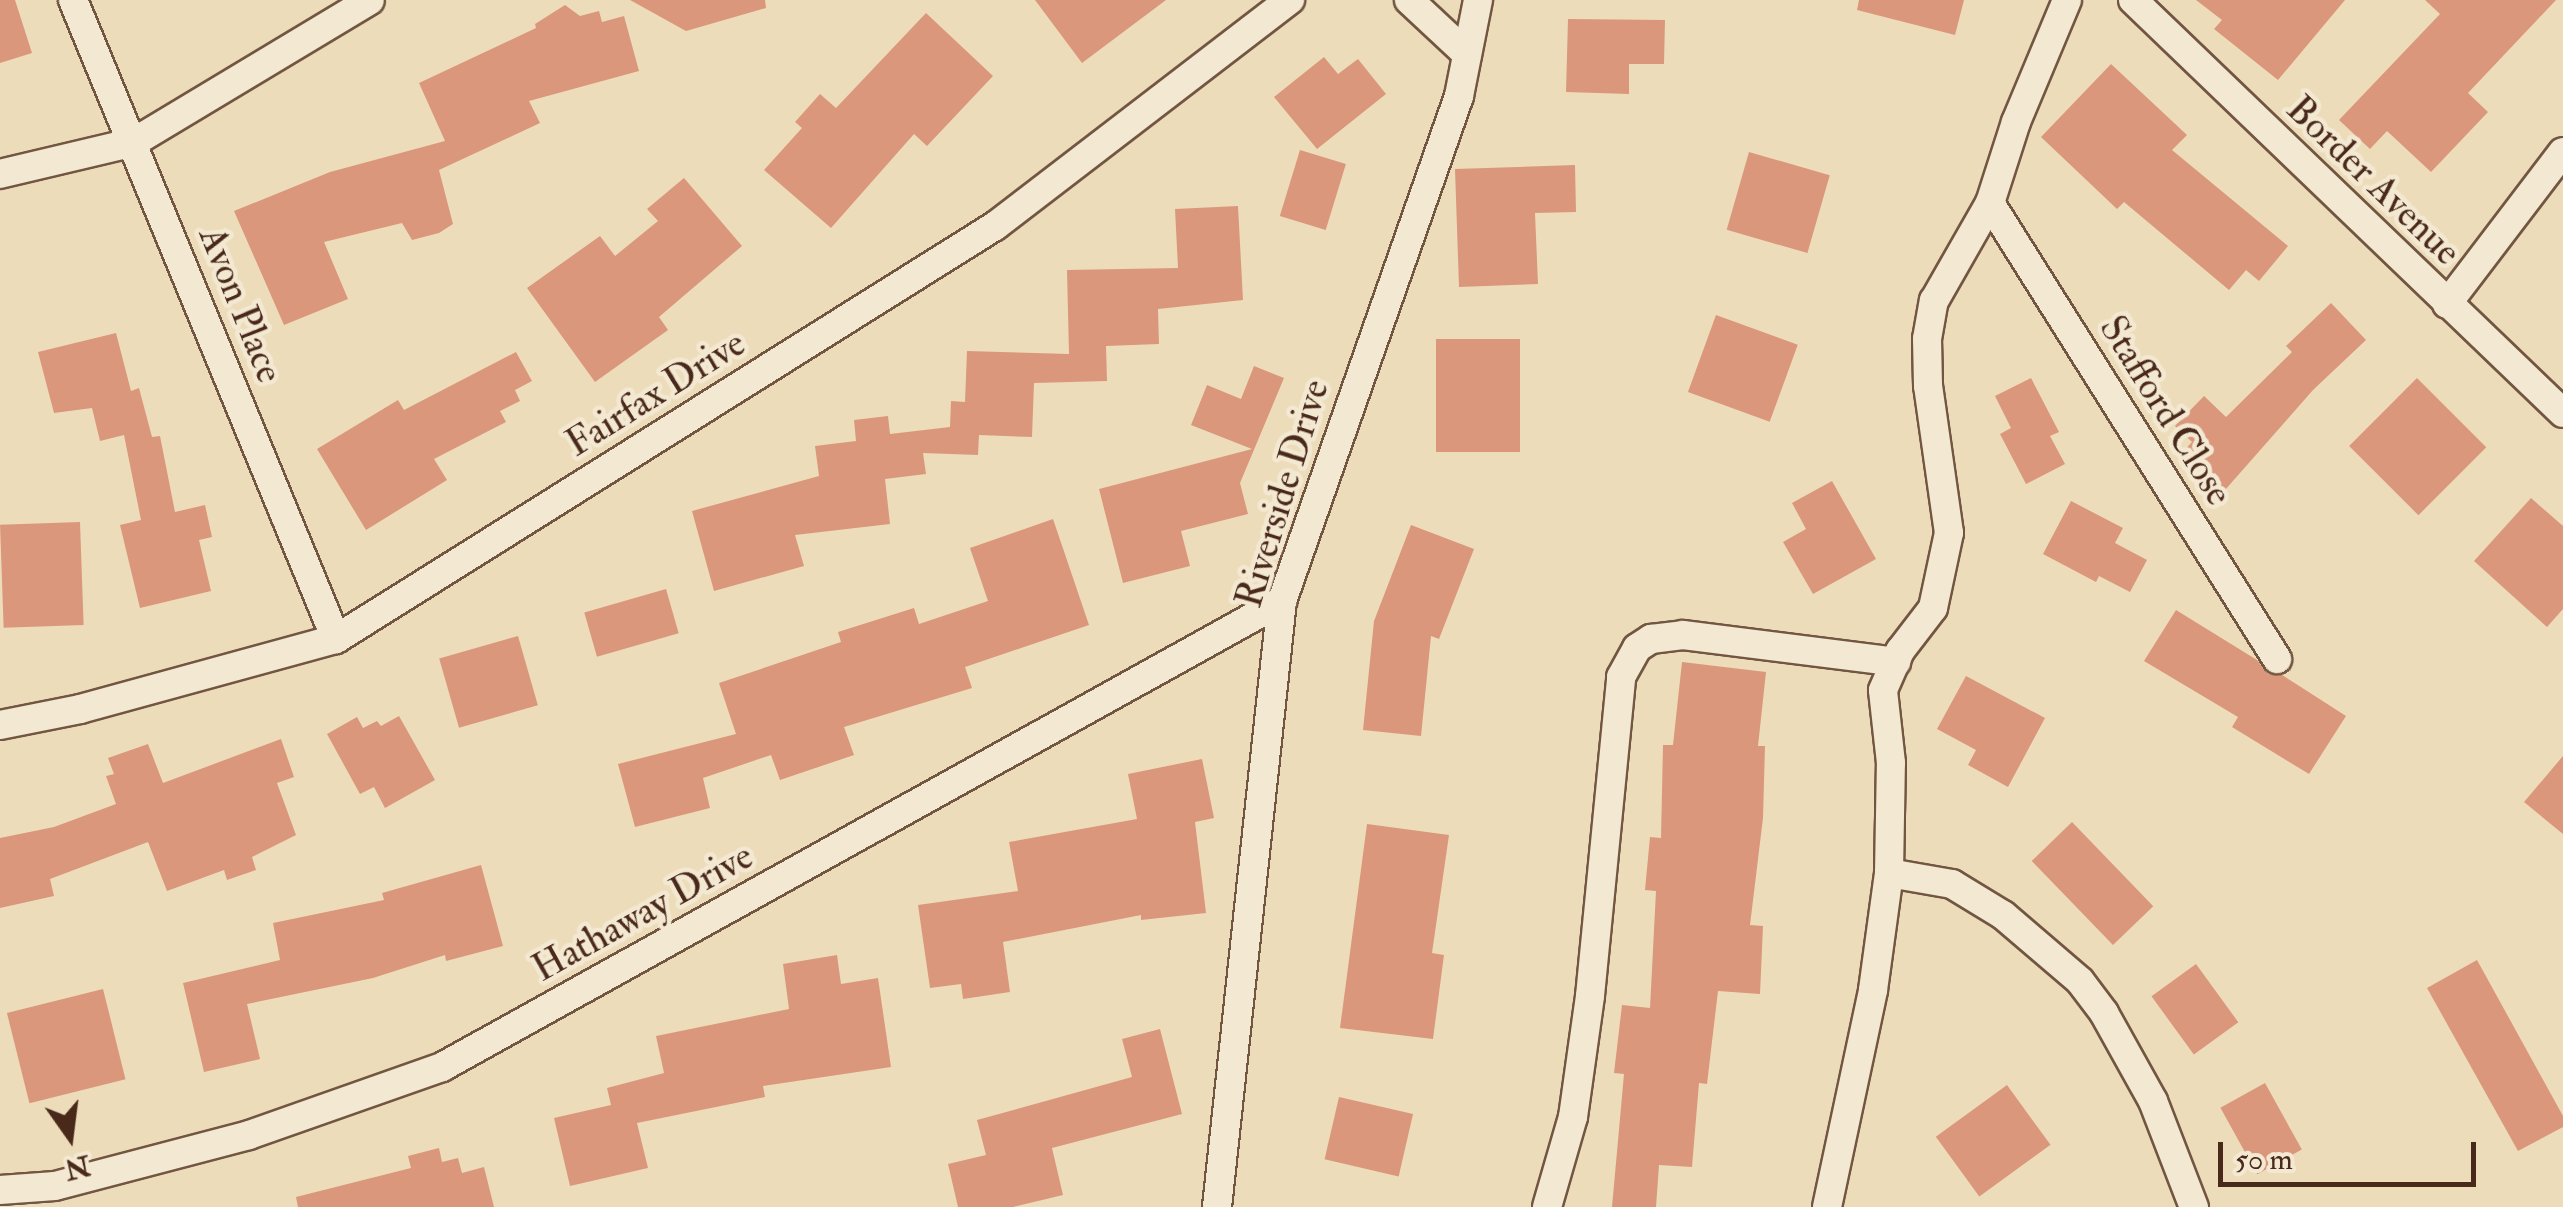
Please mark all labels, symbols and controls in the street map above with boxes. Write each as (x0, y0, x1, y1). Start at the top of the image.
street label: Border Avenue (2277, 87, 2469, 275)
street label: Avon Place (188, 220, 292, 390)
street label: Stafford Close (2089, 308, 2241, 514)
street label: Fairfax Drive (558, 321, 754, 467)
street label: Riverside Drive (1227, 375, 1339, 613)
street label: Hathaway Drive (525, 834, 761, 992)
north arrow (20, 1087, 120, 1187)
scale bar (2223, 1122, 2480, 1184)
text: 50 m (2235, 1141, 2293, 1178)
text: N (61, 1147, 94, 1187)

